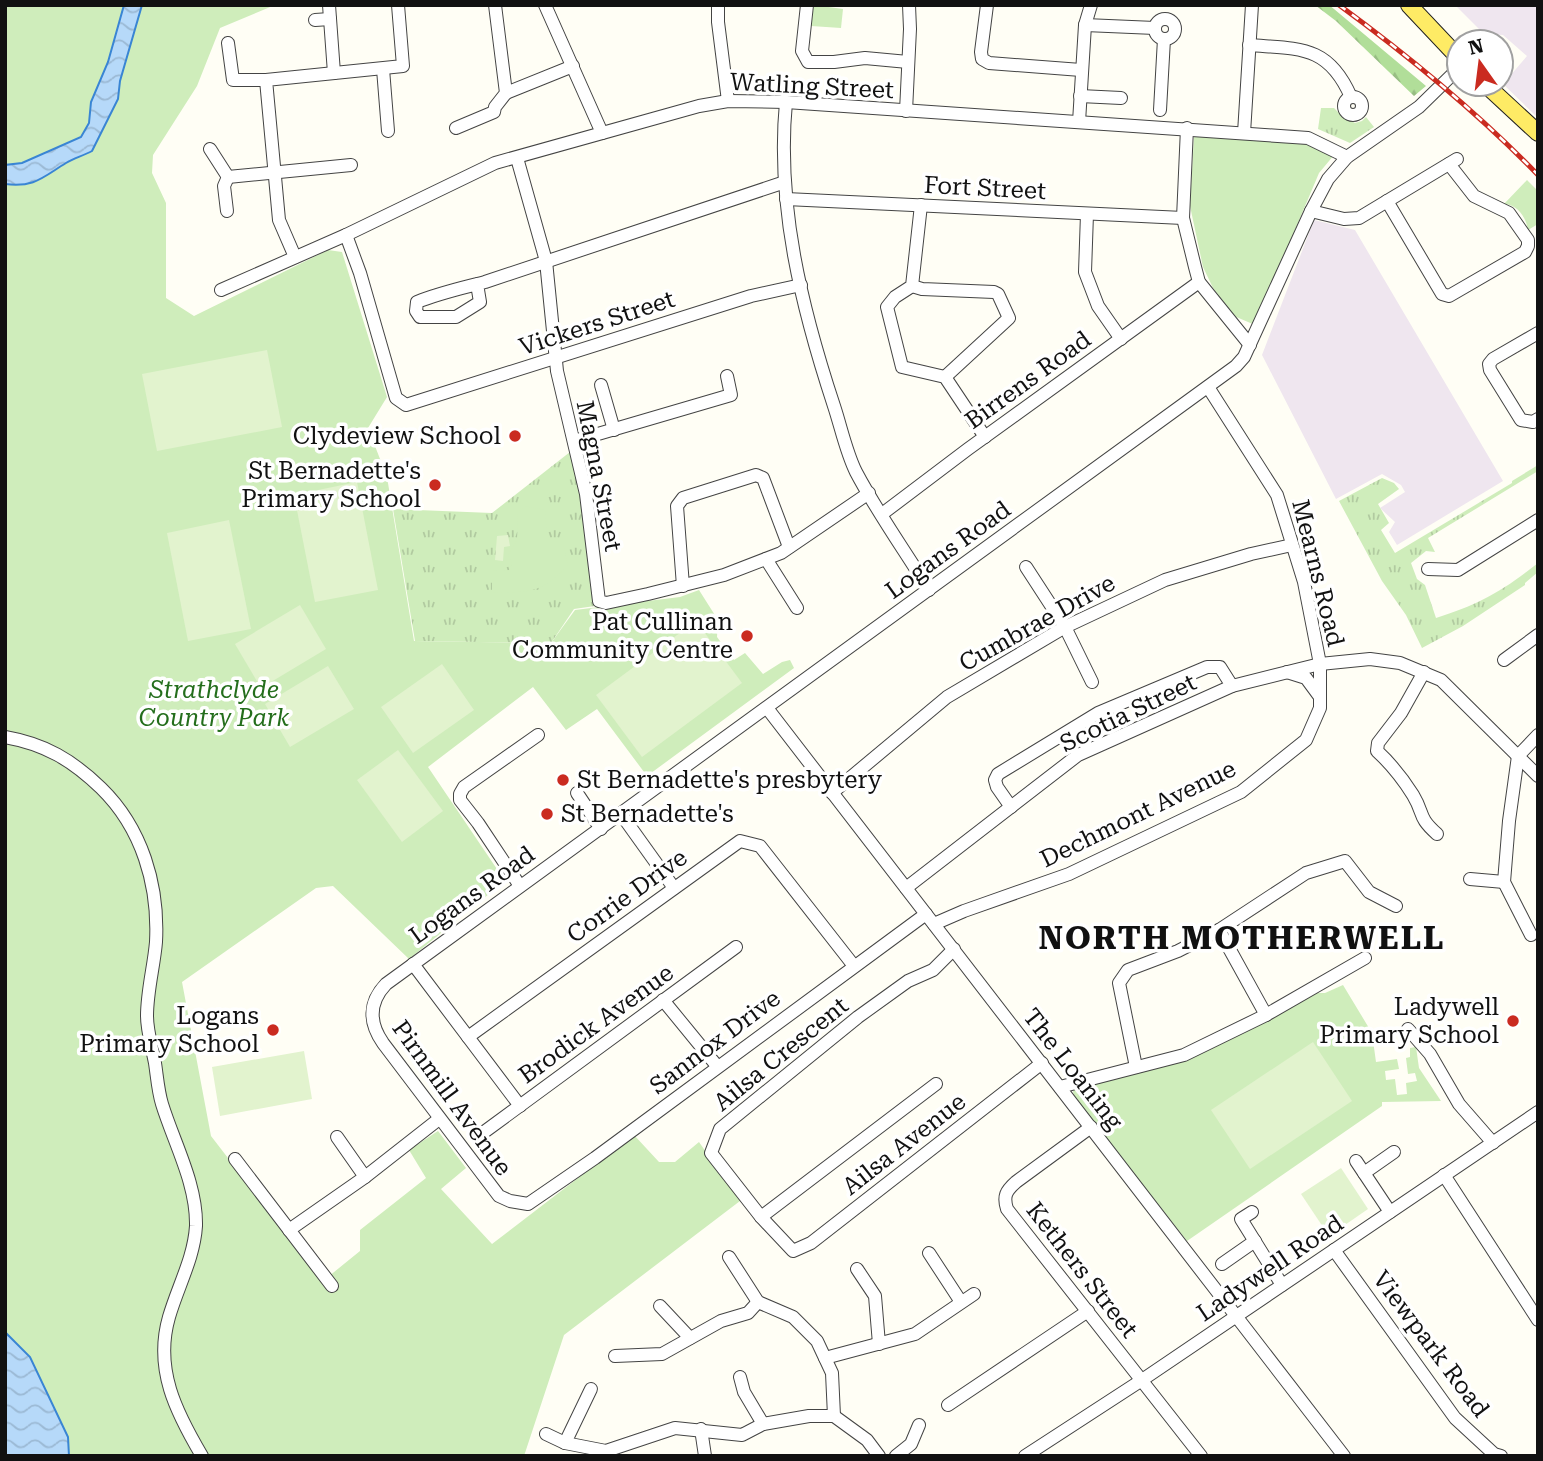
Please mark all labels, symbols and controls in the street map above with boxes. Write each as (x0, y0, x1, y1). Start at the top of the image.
north arrow (1445, 28, 1515, 98)
text: N (1466, 34, 1486, 60)
street label: Watling Street (729, 68, 895, 104)
street label: Fort Street (923, 171, 1047, 205)
street label: Vickers Street (516, 285, 678, 361)
street label: Birrens Road (960, 325, 1096, 435)
street label: Magna Street (571, 398, 627, 554)
place label: Clydeview School (293, 422, 501, 450)
marker: Clydeview School (507, 428, 523, 444)
place label: St Bernadette's Primary School (241, 457, 421, 513)
marker: St Bernadette's Primary School (427, 477, 443, 493)
street label: Logans Road (880, 495, 1016, 605)
street label: Mearns Road (1286, 497, 1350, 649)
street label: Cumbrae Drive (954, 569, 1120, 677)
place label: Pat Cullinan Community Centre (512, 608, 733, 664)
marker: Pat Cullinan Community Centre (739, 628, 755, 644)
street label: Scotia Street (1055, 668, 1201, 758)
park label: Strathclyde Country Park (139, 676, 289, 732)
street label: Dechmont Avenue (1036, 754, 1240, 874)
place label: St Bernadette's presbytery (577, 766, 883, 794)
marker: St Bernadette's presbytery (555, 772, 571, 788)
place label: St Bernadette's (561, 800, 734, 828)
marker: St Bernadette's (539, 806, 555, 822)
street label: Logans Road (404, 840, 540, 950)
street label: Corrie Drive (562, 843, 692, 949)
district label: NORTH MOTHERWELL (1038, 919, 1446, 957)
street label: Brodick Avenue (513, 959, 679, 1089)
street label: Sannox Drive (644, 984, 786, 1100)
street label: Ailsa Crescent (708, 991, 854, 1117)
place label: Ladywell Primary School (1319, 993, 1499, 1049)
place label: Logans Primary School (79, 1002, 259, 1058)
street label: The Loaning (1017, 1003, 1129, 1135)
marker: Ladywell Primary School (1505, 1013, 1521, 1029)
street label: Pirnmill Avenue (386, 1015, 518, 1181)
marker: Logans Primary School (265, 1022, 281, 1038)
street label: Ailsa Avenue (837, 1087, 971, 1201)
street label: Kethers Street (1020, 1197, 1144, 1343)
street label: Ladywell Road (1192, 1209, 1348, 1327)
street label: Viewpark Road (1367, 1265, 1495, 1423)

